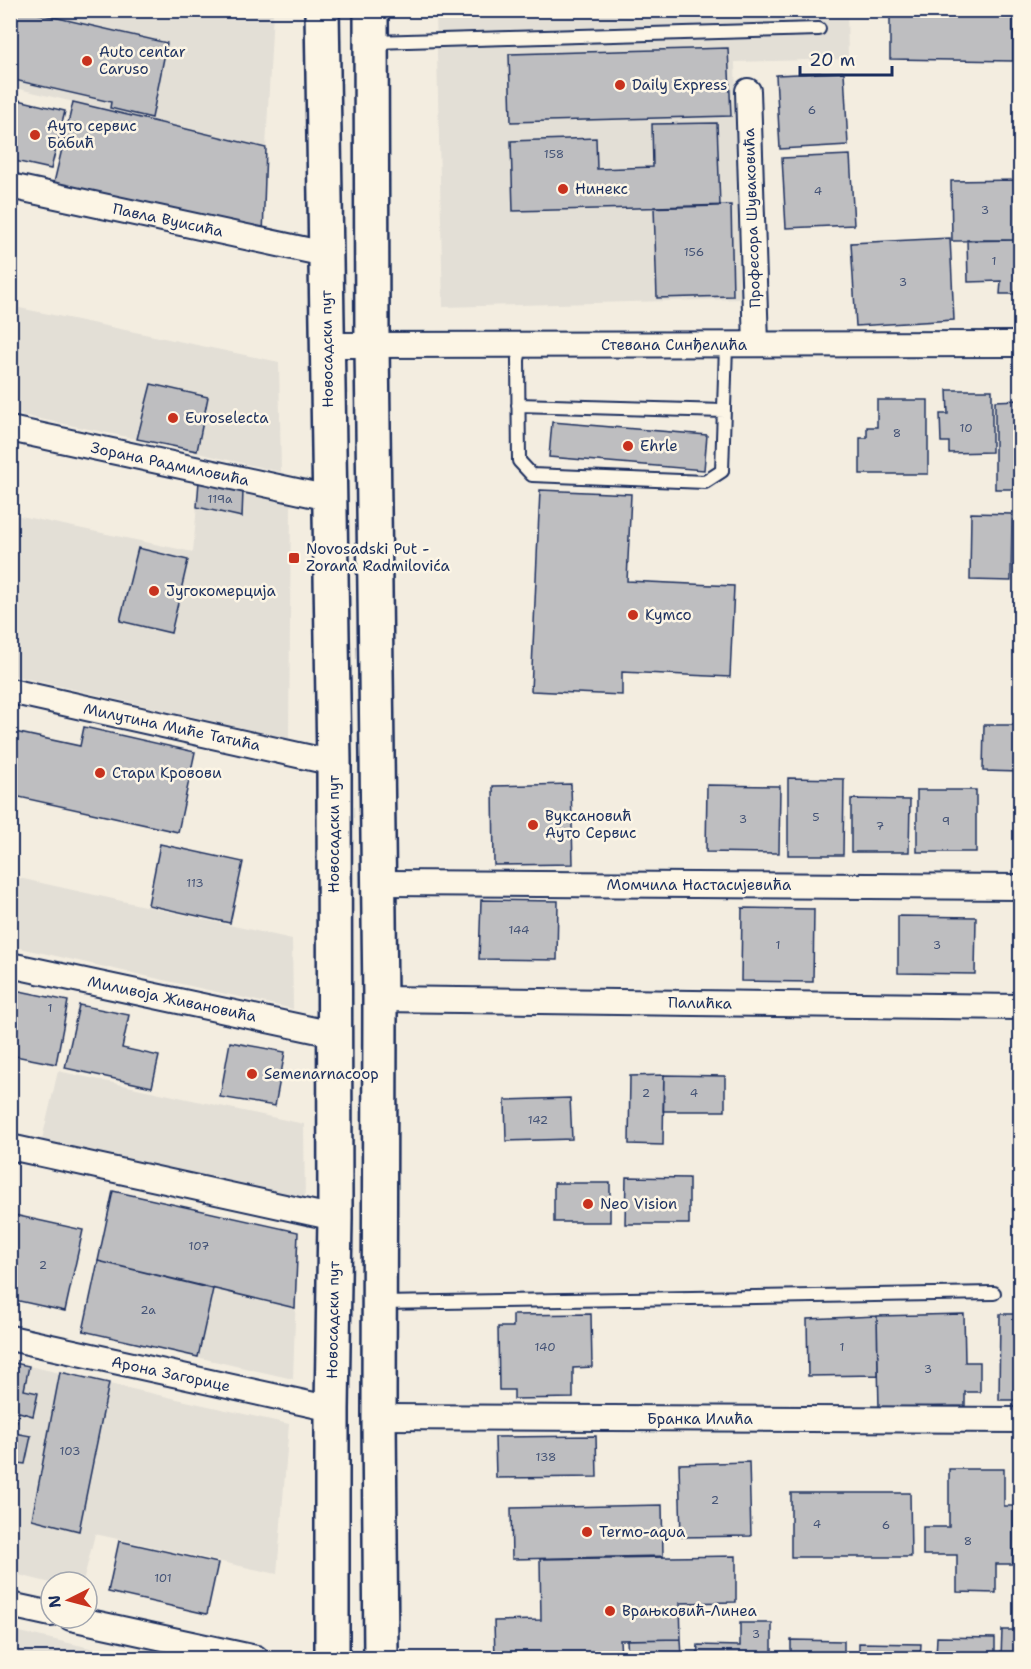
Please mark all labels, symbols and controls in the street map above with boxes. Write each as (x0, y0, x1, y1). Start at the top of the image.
scale bar (800, 39, 892, 77)
place label: Auto centar Caruso (99, 42, 186, 79)
text: 20 m (809, 48, 855, 72)
marker: Auto centar Caruso (80, 54, 94, 68)
place label: Daily Express (632, 75, 728, 95)
marker: Daily Express (613, 78, 627, 92)
house number: 6 (808, 102, 816, 118)
place label: Ауто сервис Бабић (47, 116, 137, 153)
street label: Професора Шуваковића (739, 127, 765, 308)
marker: Ауто сервис Бабић (28, 128, 42, 142)
house number: 158 (544, 146, 564, 162)
place label: Нинекс (575, 179, 628, 199)
marker: Нинекс (556, 182, 570, 196)
house number: 4 (814, 183, 822, 199)
street label: Павла Вуисића (111, 199, 226, 242)
house number: 3 (981, 202, 989, 218)
house number: 156 (684, 244, 704, 260)
house number: 1 (991, 253, 997, 269)
house number: 3 (899, 274, 907, 290)
street label: Новосадски пут (316, 290, 338, 408)
street label: Стевана Синђелића (601, 335, 748, 355)
place label: Euroselecta (185, 408, 269, 428)
marker: Euroselecta (166, 411, 180, 425)
house number: 10 (959, 420, 973, 436)
house number: 8 (893, 425, 901, 441)
place label: Ehrle (640, 436, 678, 456)
street label: Зорана Радмиловића (89, 437, 252, 491)
marker: Ehrle (621, 439, 635, 453)
house number: 119a (208, 491, 233, 507)
place label: Novosadski Put - Zorana Radmilovića (306, 539, 451, 576)
marker: Novosadski Put - Zorana Radmilovića (287, 551, 301, 565)
place label: Југокомерција (166, 581, 276, 601)
marker: Југокомерција (147, 584, 161, 598)
place label: Kymco (645, 605, 692, 625)
marker: Kymco (626, 608, 640, 622)
street label: Милутина Миће Татића (82, 698, 263, 756)
place label: Стари Кровови (112, 763, 222, 783)
marker: Стари Кровови (93, 766, 107, 780)
street label: Новосадски пут (324, 775, 344, 893)
place label: Вуксановић Ауто Сервис (545, 806, 637, 843)
house number: 5 (812, 809, 820, 825)
house number: 3 (739, 811, 747, 827)
house number: 9 (942, 813, 950, 829)
marker: Вуксановић Ауто Сервис (526, 818, 540, 832)
house number: 7 (876, 818, 884, 834)
house number: 113 (186, 875, 204, 891)
street label: Момчила Настасијевића (607, 875, 792, 895)
house number: 144 (509, 922, 529, 938)
house number: 1 (775, 937, 781, 953)
house number: 3 (933, 937, 941, 953)
street label: Миливоја Живановића (86, 971, 259, 1027)
street label: Палићка (668, 992, 733, 1014)
house number: 1 (47, 1000, 53, 1016)
place label: Semenarnacoop (264, 1064, 379, 1084)
marker: Semenarnacoop (245, 1067, 259, 1081)
house number: 2 (642, 1085, 650, 1101)
house number: 4 (690, 1085, 698, 1101)
house number: 142 (528, 1112, 548, 1128)
place label: Neo Vision (600, 1194, 677, 1214)
marker: Neo Vision (581, 1197, 595, 1211)
house number: 107 (189, 1238, 209, 1254)
house number: 2 (39, 1257, 47, 1273)
street label: Новосадски пут (322, 1261, 344, 1379)
house number: 2a (140, 1302, 156, 1318)
house number: 140 (534, 1339, 556, 1355)
house number: 1 (839, 1339, 845, 1355)
street label: Арона Загорице (110, 1352, 232, 1396)
house number: 3 (924, 1361, 932, 1377)
street label: Бранка Илића (647, 1409, 754, 1429)
house number: 103 (60, 1443, 80, 1459)
house number: 138 (536, 1449, 556, 1465)
house number: 2 (711, 1492, 719, 1508)
house number: 4 (813, 1516, 821, 1532)
house number: 6 (882, 1517, 890, 1533)
place label: Termo-aqua (599, 1522, 686, 1542)
marker: Termo-aqua (580, 1525, 594, 1539)
house number: 8 (964, 1533, 972, 1549)
north arrow (39, 1570, 99, 1630)
house number: 101 (154, 1570, 172, 1586)
text: N (43, 1594, 66, 1609)
place label: Врањковић-Линеа (622, 1601, 758, 1621)
marker: Врањковић-Линеа (603, 1604, 617, 1618)
house number: 3 (752, 1626, 760, 1642)

